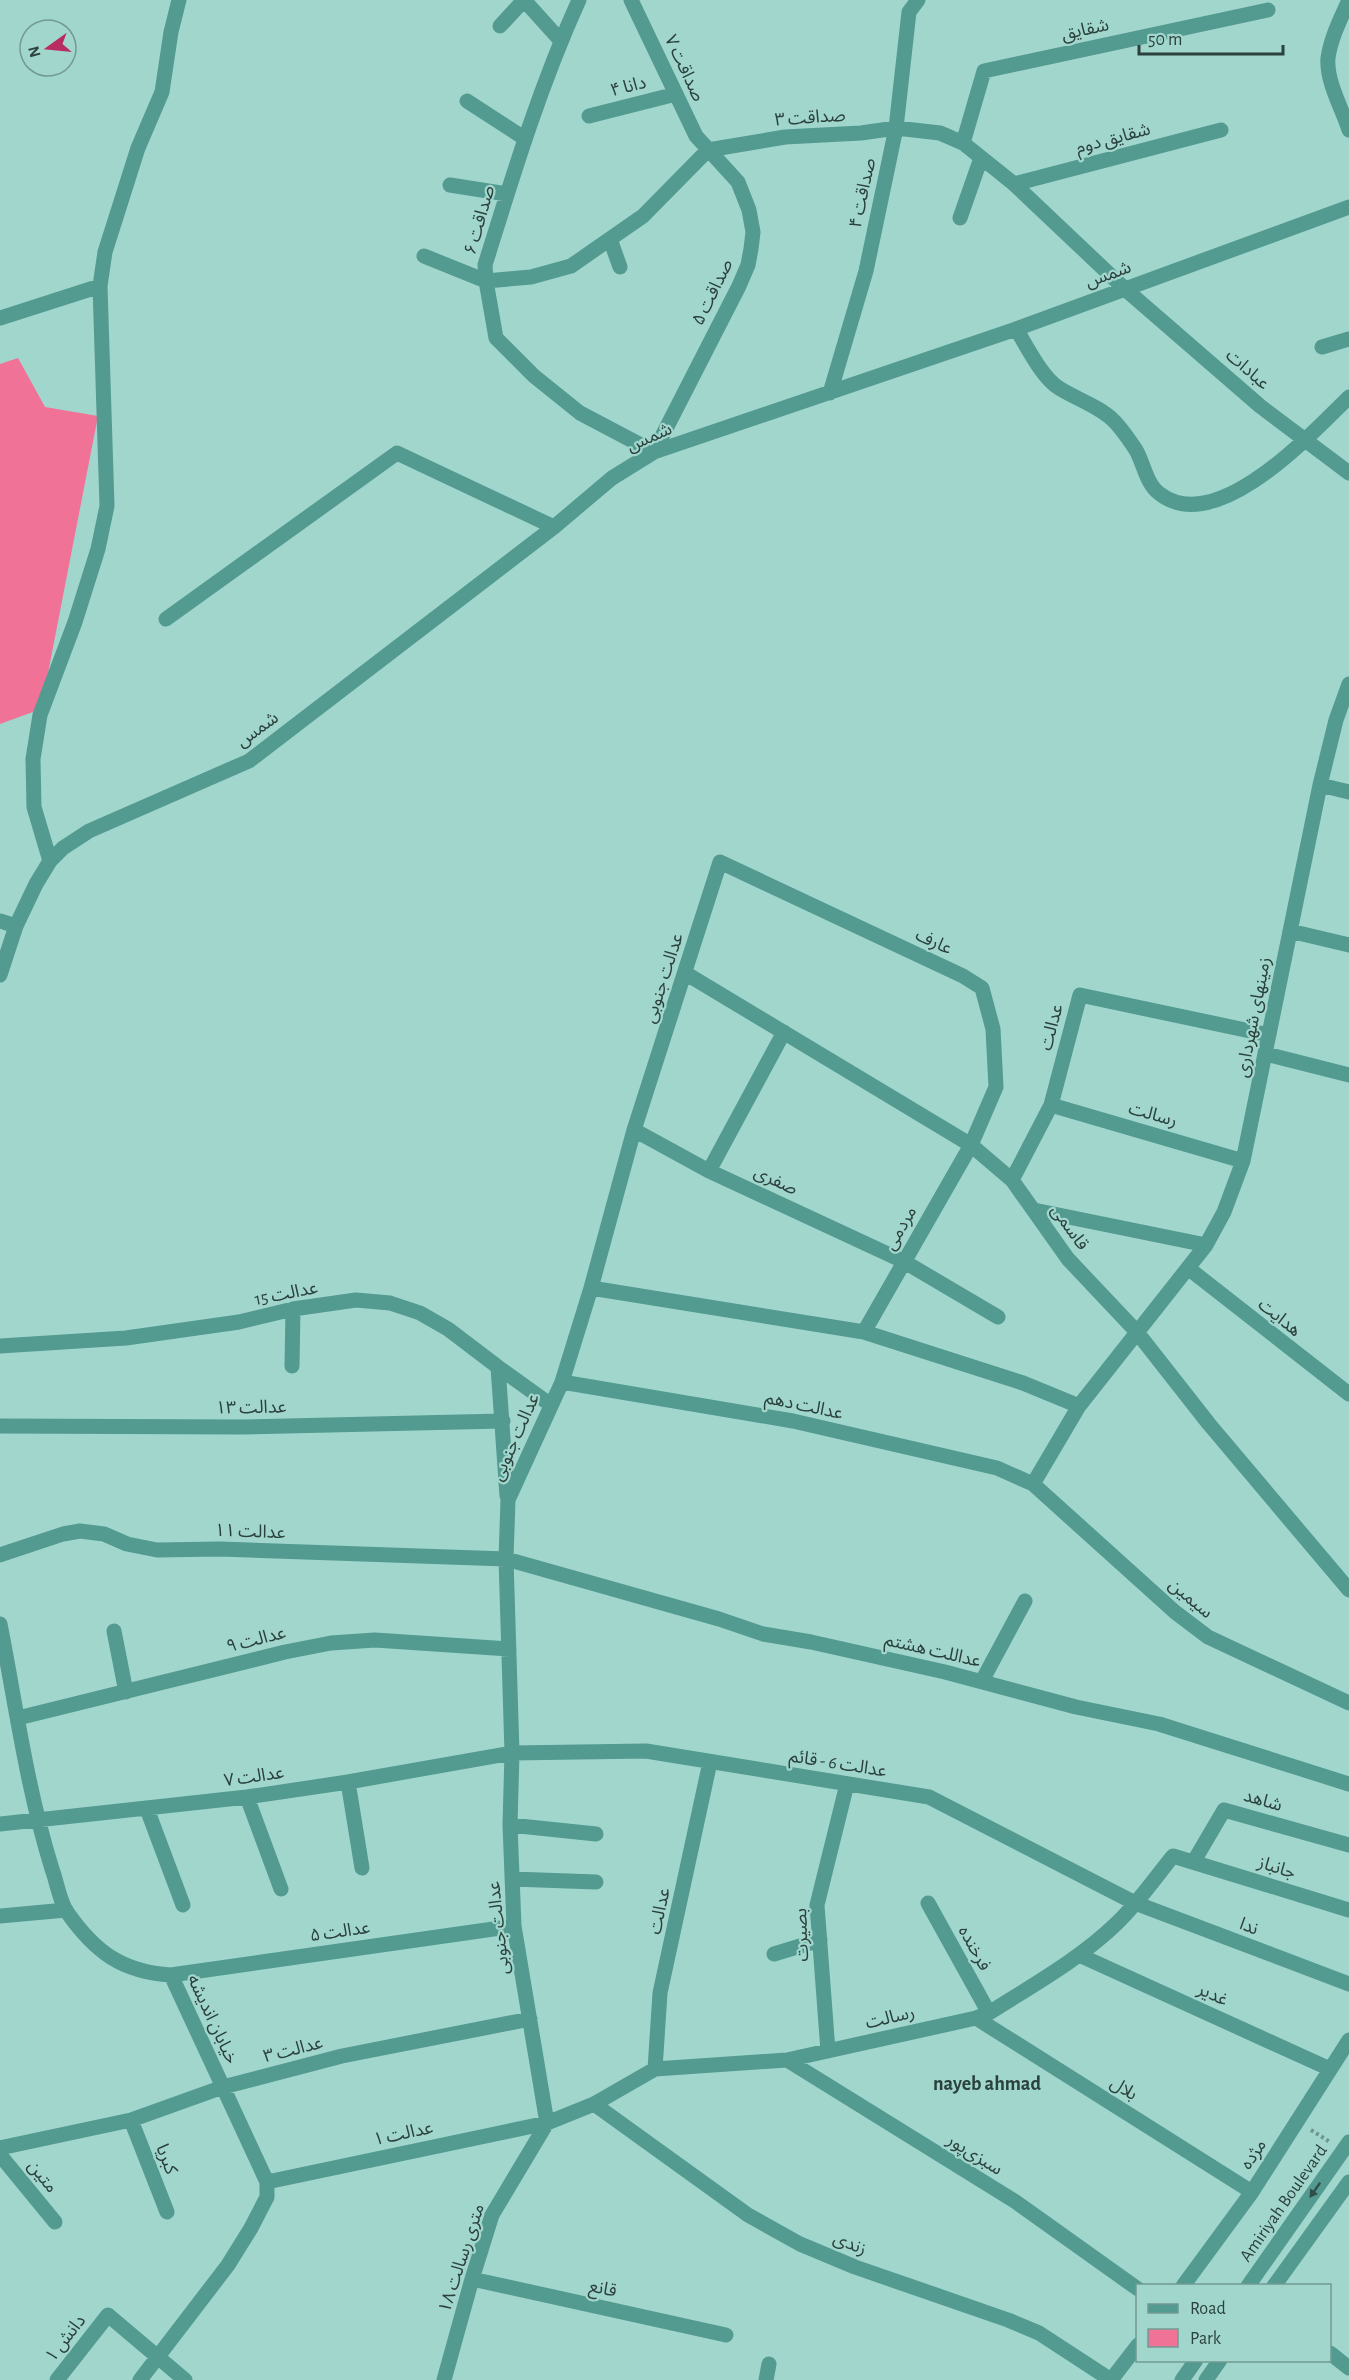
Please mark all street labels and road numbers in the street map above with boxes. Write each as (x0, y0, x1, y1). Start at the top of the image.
street label: شقایق (1060, 16, 1111, 45)
street label: صداقت ۷ (661, 32, 707, 104)
street label: دانا ۴ (608, 74, 648, 100)
street label: صداقت ۳ (774, 107, 846, 129)
street label: شقایق دوم (1074, 120, 1154, 161)
street label: صداقت ۴ (847, 157, 879, 230)
street label: صداقت ۶ (462, 184, 498, 257)
street label: صداقت ۵ (689, 257, 737, 328)
street label: شمس (1083, 258, 1134, 292)
street label: عبادات (1222, 346, 1273, 393)
street label: شمس (624, 420, 675, 457)
street label: شمس (233, 709, 283, 752)
street label: عارف (912, 926, 955, 959)
street label: عدالت جنوبی (641, 931, 688, 1026)
street label: زمینهای شهرداری (1233, 955, 1275, 1079)
street label: عدالت (1037, 1002, 1067, 1052)
street label: رسالت (1126, 1099, 1179, 1131)
street label: صفری (751, 1163, 800, 1200)
street label: قاسمی (1046, 1202, 1091, 1254)
street label: مردمی (881, 1204, 921, 1254)
street label: عدالت 15 (253, 1279, 319, 1309)
street label: هدایت (1255, 1295, 1304, 1340)
street label: عدالت دهم (763, 1389, 844, 1426)
street label: عدالت جنوبی (489, 1391, 544, 1484)
street label: عدالت ۱۳ (215, 1398, 287, 1418)
street label: عدالت ۱۱ (214, 1522, 286, 1542)
street label: سیمین (1164, 1575, 1216, 1623)
street label: عدالت ۹ (225, 1624, 288, 1656)
street label: عداللت هشتم (882, 1631, 983, 1674)
street label: عدالت 6 - قائم (787, 1747, 888, 1784)
street label: عدالت ۷ (223, 1764, 285, 1790)
street label: شاهد (1241, 1787, 1284, 1815)
street label: جانباز (1254, 1853, 1298, 1883)
street label: عدالت جنوبی (485, 1880, 514, 1975)
street label: عدالت (646, 1886, 674, 1936)
street label: بصیرت (792, 1908, 813, 1962)
street label: ندا (1237, 1915, 1261, 1939)
street label: عدالت ۵ (309, 1919, 371, 1945)
street label: فرخنده (954, 1923, 994, 1974)
street label: خیابان اندیشه (183, 1972, 241, 2067)
street label: غدیر (1193, 1980, 1230, 2010)
street label: رسالت (864, 2004, 917, 2033)
street label: عدالت ۳ (262, 2034, 325, 2066)
street label: بلال (1106, 2074, 1140, 2105)
street label: عدالت ۱ (372, 2119, 435, 2149)
street label: سبزی‌پور (942, 2130, 1005, 2180)
street label: مژده (1237, 2136, 1271, 2173)
street label: کبریا (151, 2142, 180, 2178)
street label: Amiriyah Boulevard (1237, 2142, 1331, 2265)
street label: متین (23, 2157, 61, 2197)
street label: ۱۸ متری رسالت (436, 2202, 489, 2315)
street label: زندی (830, 2229, 869, 2260)
street label: قانع (587, 2277, 618, 2305)
street label: دانش ۱ (42, 2312, 90, 2366)

